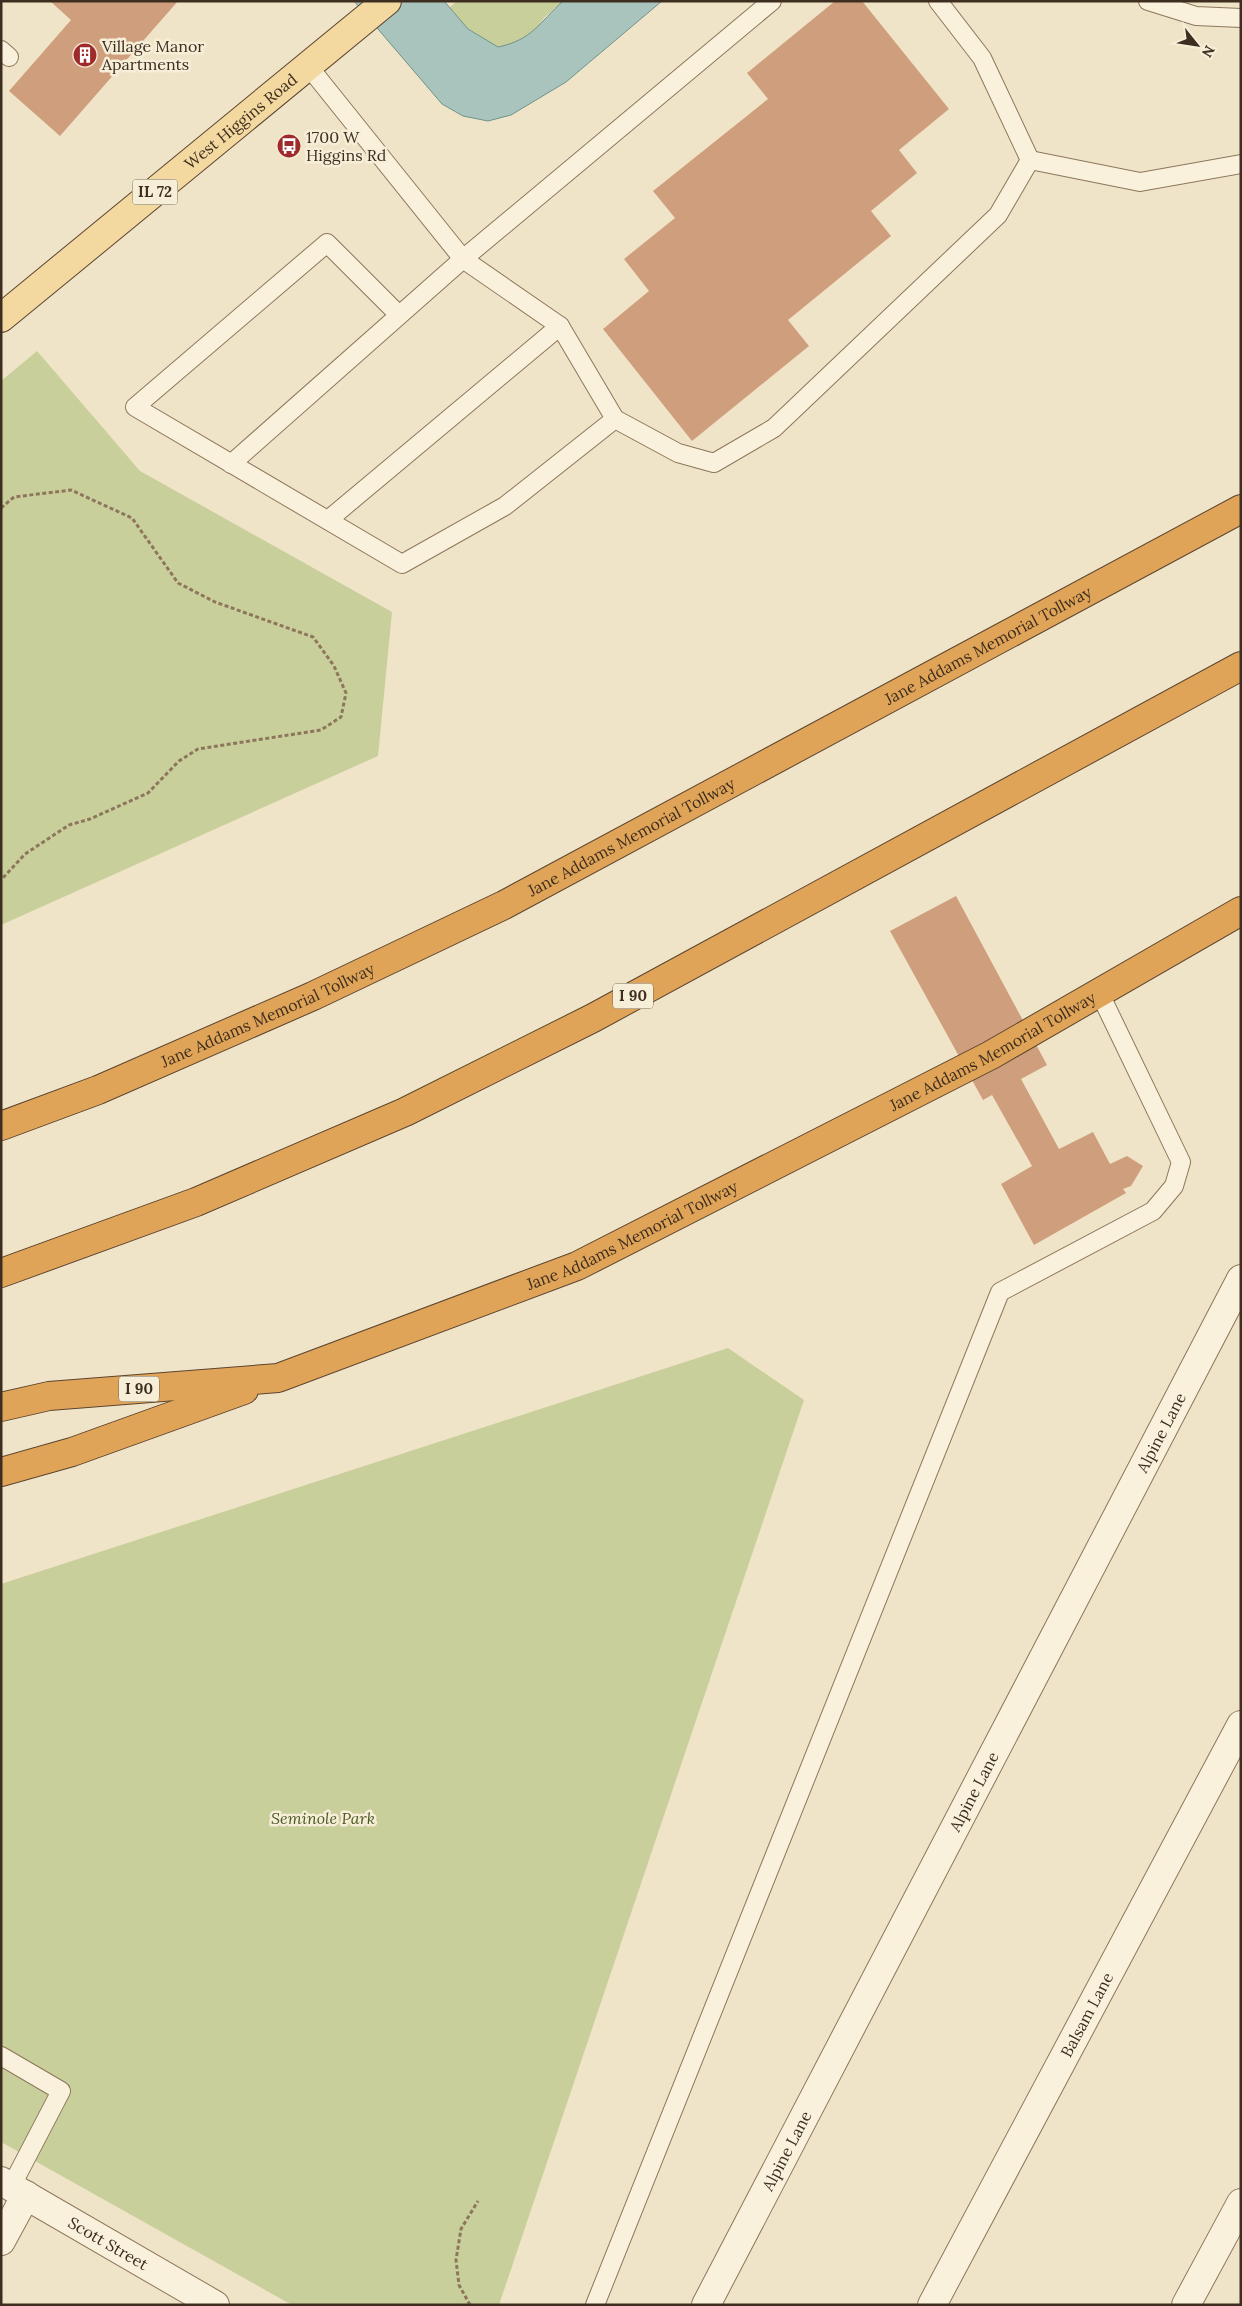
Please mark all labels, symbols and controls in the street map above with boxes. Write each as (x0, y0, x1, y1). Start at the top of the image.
north arrow (1172, 20, 1222, 70)
place label: Village Manor Apartments (101, 36, 204, 74)
building icon: Village Manor Apartments (72, 42, 98, 68)
text: N (1198, 42, 1219, 61)
street label: West Higgins Road (180, 69, 301, 173)
place label: 1700 W Higgins Rd (306, 127, 387, 165)
bus stop icon: 1700 W Higgins Rd (276, 133, 302, 159)
road number: IL 72 (132, 180, 178, 204)
street label: Jane Addams Memorial Tollway (880, 581, 1095, 709)
street label: Jane Addams Memorial Tollway (523, 773, 739, 901)
street label: Jane Addams Memorial Tollway (157, 958, 378, 1072)
road number: I 90 (613, 984, 653, 1008)
street label: Jane Addams Memorial Tollway (885, 987, 1100, 1116)
street label: Jane Addams Memorial Tollway (523, 1176, 741, 1294)
road number: I 90 (119, 1376, 159, 1402)
street label: Alpine Lane (1131, 1389, 1190, 1477)
street label: Alpine Lane (944, 1748, 1003, 1836)
park label: Seminole Park (271, 1808, 375, 1828)
street label: Balsam Lane (1056, 1969, 1118, 2060)
street label: Alpine Lane (757, 2107, 816, 2195)
street label: Scott Street (65, 2212, 153, 2275)

